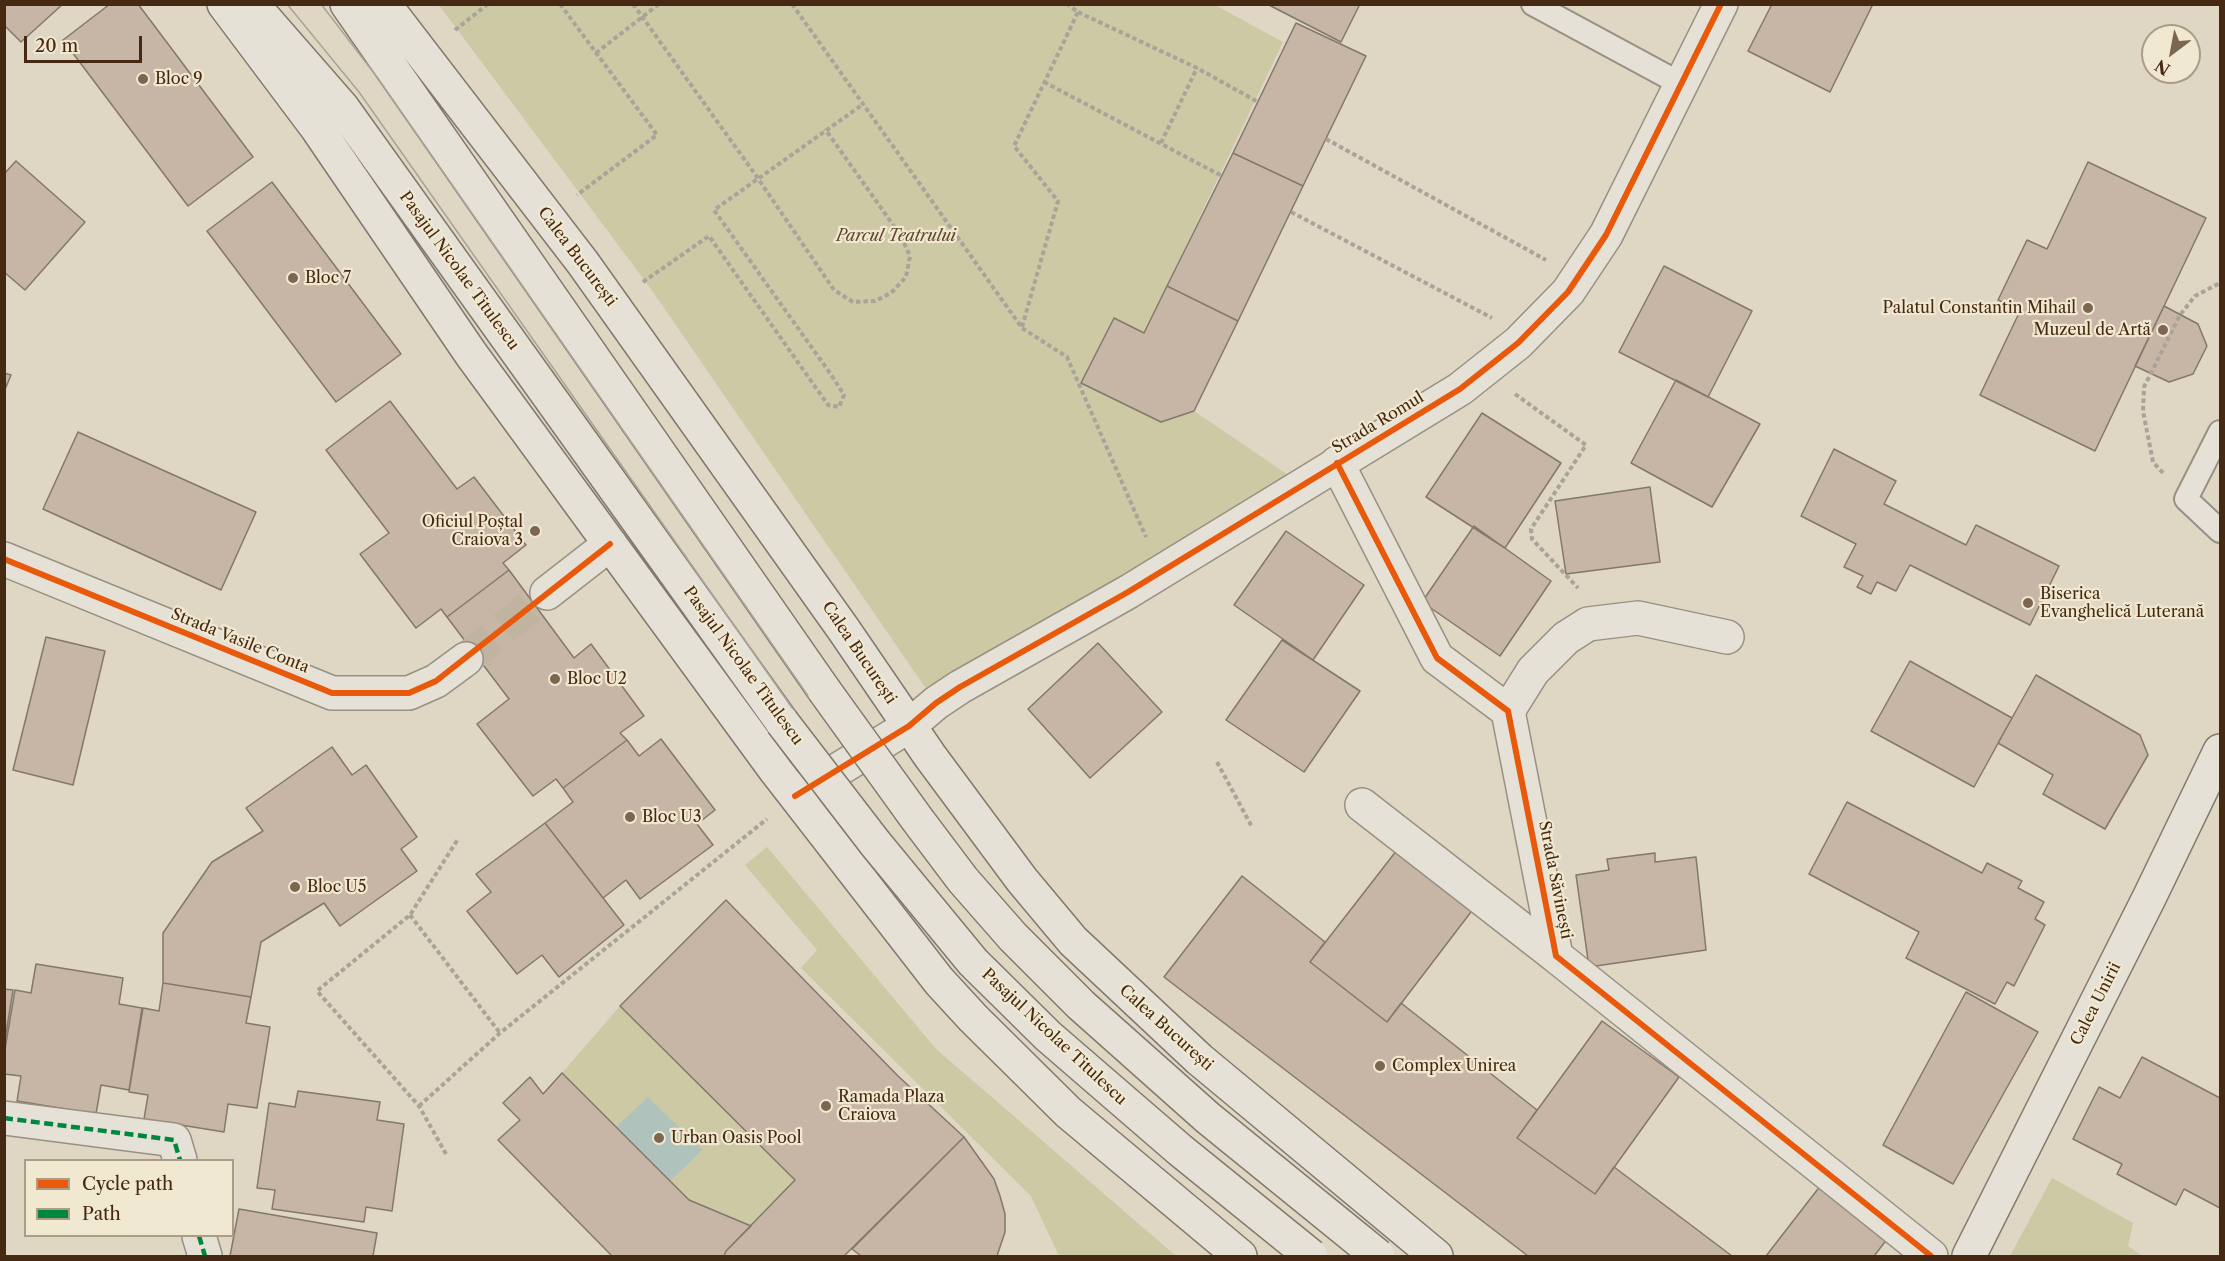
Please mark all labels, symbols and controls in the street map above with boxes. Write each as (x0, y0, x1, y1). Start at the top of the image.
scale bar (27, 24, 146, 62)
north arrow (2141, 24, 2201, 84)
text: 20 m (35, 35, 78, 57)
text: N (2151, 55, 2174, 80)
place label: Bloc 9 (155, 69, 203, 89)
marker: Bloc 9 (136, 72, 150, 86)
street label: Pasajul Nicolae Titulescu (395, 188, 523, 354)
street label: Calea București (533, 204, 621, 310)
park label: Parcul Teatrului (836, 226, 956, 246)
place label: Bloc 7 (305, 268, 351, 288)
marker: Bloc 7 (286, 271, 300, 285)
place label: Palatul Constantin Mihail (1882, 298, 2076, 318)
marker: Palatul Constantin Mihail (2081, 301, 2095, 315)
place label: Muzeul de Artă (2034, 320, 2151, 340)
marker: Muzeul de Artă (2156, 323, 2170, 337)
street label: Strada Romul (1329, 388, 1427, 458)
place label: Oficiul Poștal Craiova 3 (422, 512, 523, 550)
marker: Oficiul Poștal Craiova 3 (528, 524, 542, 538)
street label: Pasajul Nicolae Titulescu (679, 583, 807, 749)
place label: Biserica Evanghelică Luterană (2040, 584, 2204, 622)
marker: Biserica Evanghelică Luterană (2021, 596, 2035, 610)
street label: Calea București (818, 598, 900, 708)
street label: Strada Vasile Conta (168, 604, 312, 678)
place label: Bloc U2 (567, 669, 627, 689)
marker: Bloc U2 (548, 672, 562, 686)
place label: Bloc U3 (642, 807, 701, 827)
marker: Bloc U3 (623, 810, 637, 824)
street label: Strada Săvinești (1534, 819, 1576, 941)
place label: Bloc U5 (307, 877, 366, 897)
marker: Bloc U5 (288, 880, 302, 894)
street label: Calea Unirii (2067, 959, 2125, 1049)
street label: Pasajul Nicolae Titulescu (978, 965, 1130, 1109)
street label: Calea București (1115, 981, 1217, 1075)
place label: Complex Unirea (1392, 1056, 1516, 1076)
marker: Complex Unirea (1373, 1059, 1387, 1073)
place label: Ramada Plaza Craiova (838, 1087, 944, 1125)
marker: Ramada Plaza Craiova (819, 1099, 833, 1113)
place label: Urban Oasis Pool (671, 1128, 801, 1148)
marker: Urban Oasis Pool (652, 1131, 666, 1145)
legend (24, 1159, 234, 1237)
text: Cycle path (82, 1173, 173, 1195)
text: Path (82, 1203, 121, 1225)

